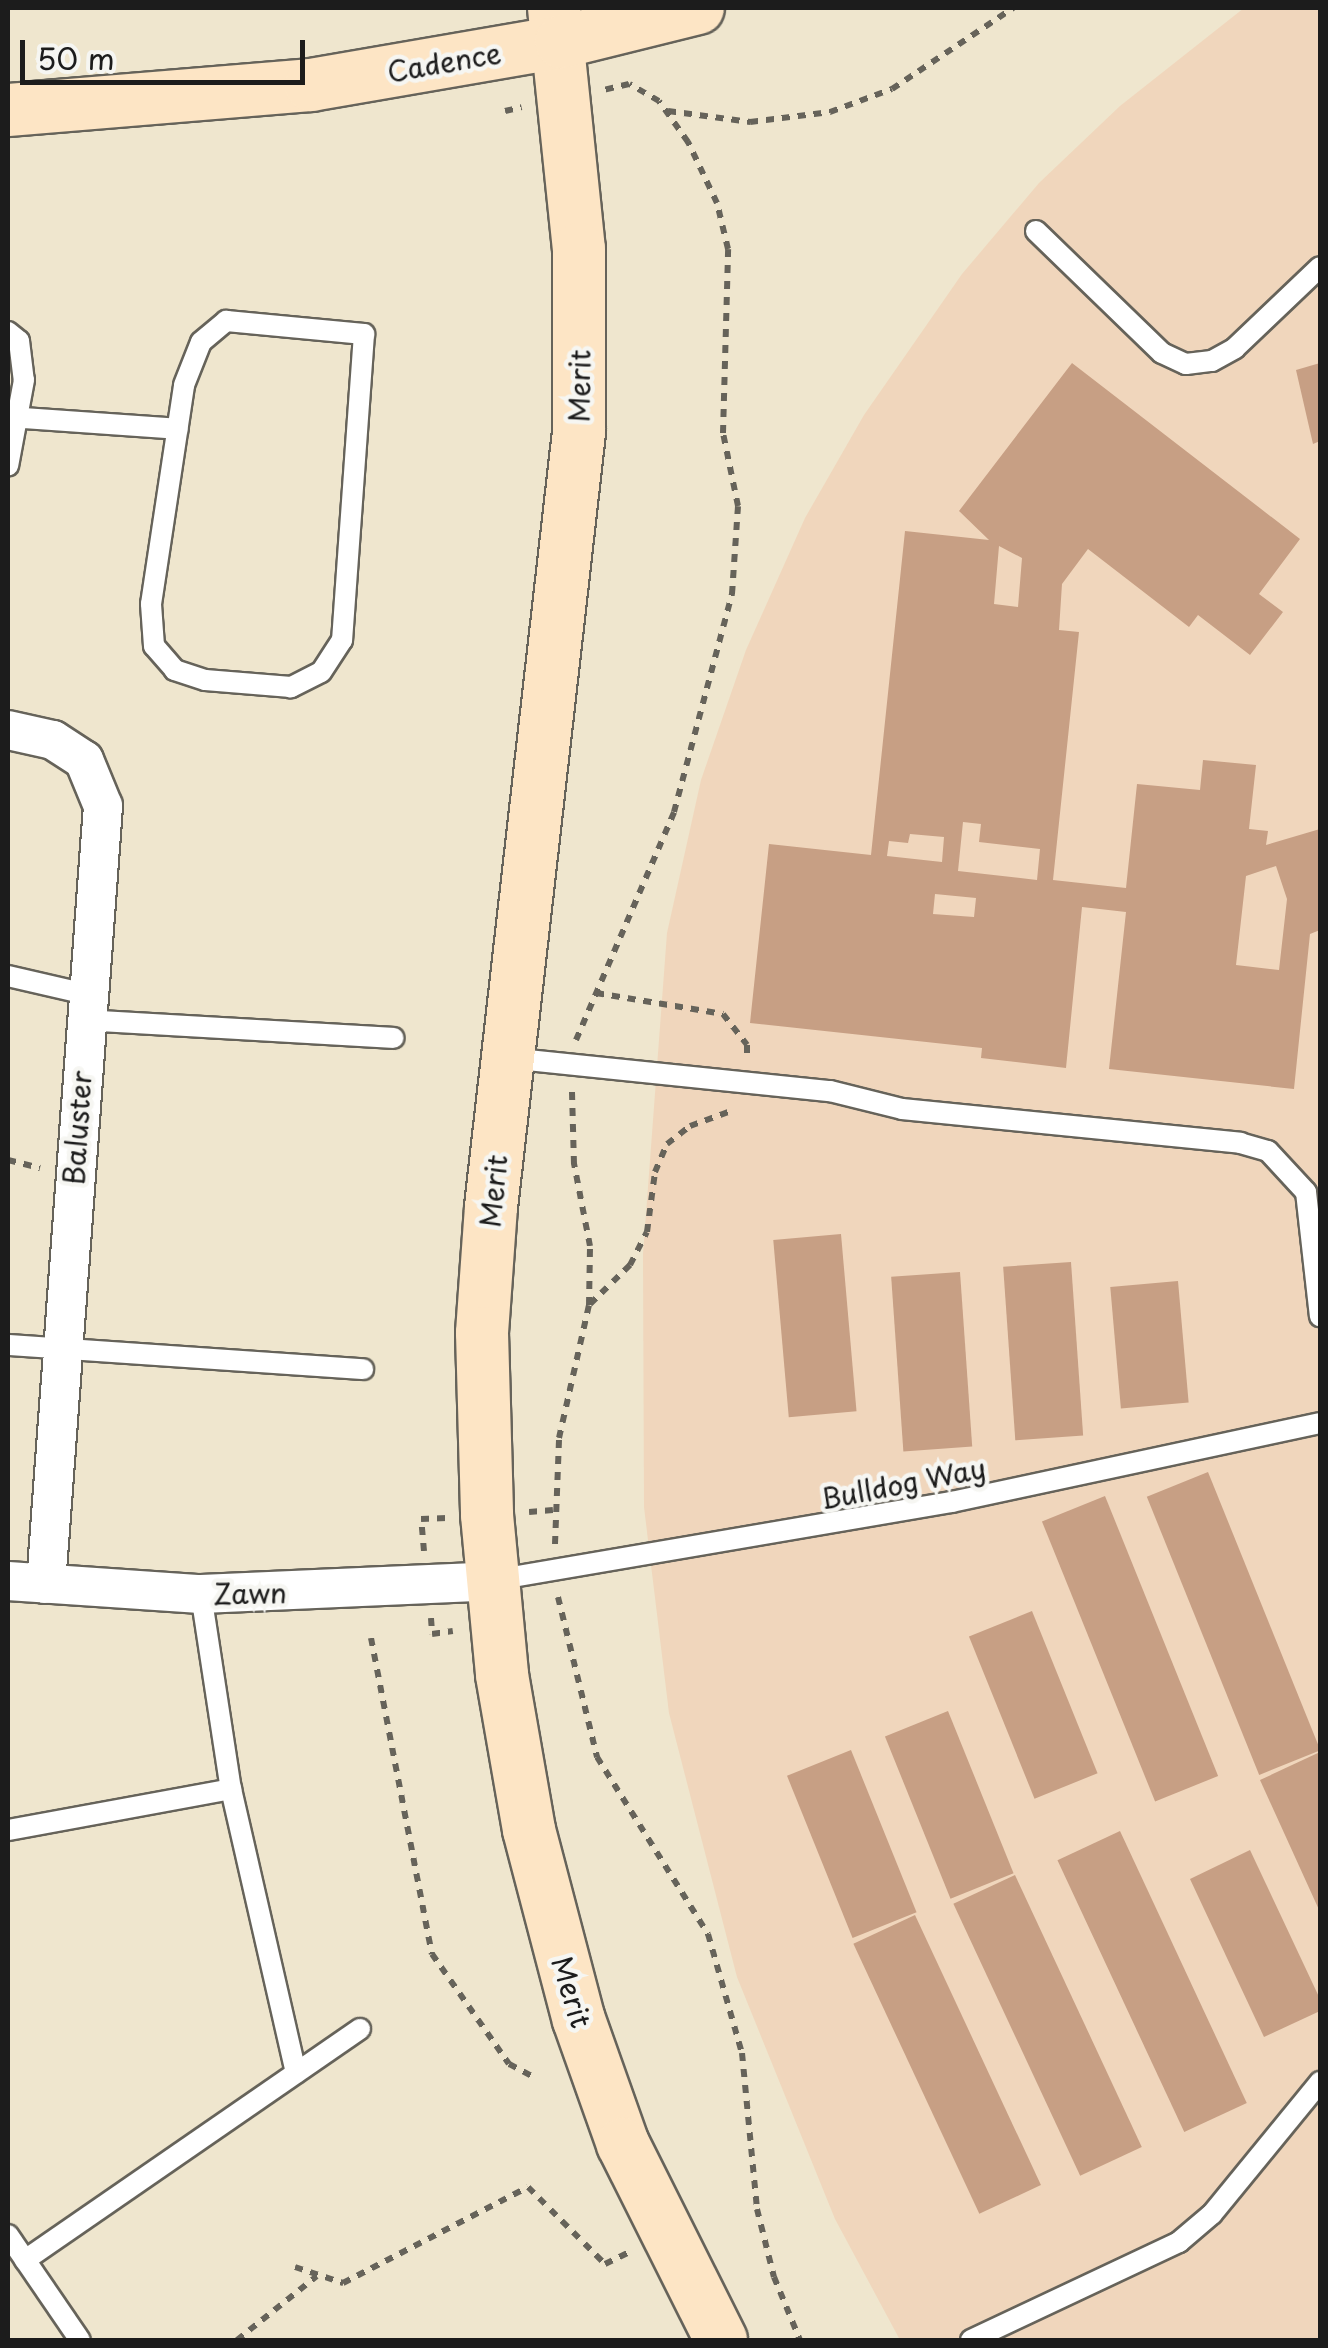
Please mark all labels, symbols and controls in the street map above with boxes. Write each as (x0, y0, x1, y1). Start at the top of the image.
scale bar (25, 20, 310, 82)
text: 50 m (37, 35, 115, 80)
street label: Cadence (384, 35, 504, 89)
street label: Merit (562, 349, 596, 423)
street label: Baluster (56, 1070, 98, 1186)
street label: Merit (472, 1153, 514, 1229)
street label: Bulldog Way (817, 1450, 989, 1516)
street label: Zawn (213, 1576, 287, 1610)
street label: Merit (545, 1952, 599, 2032)

